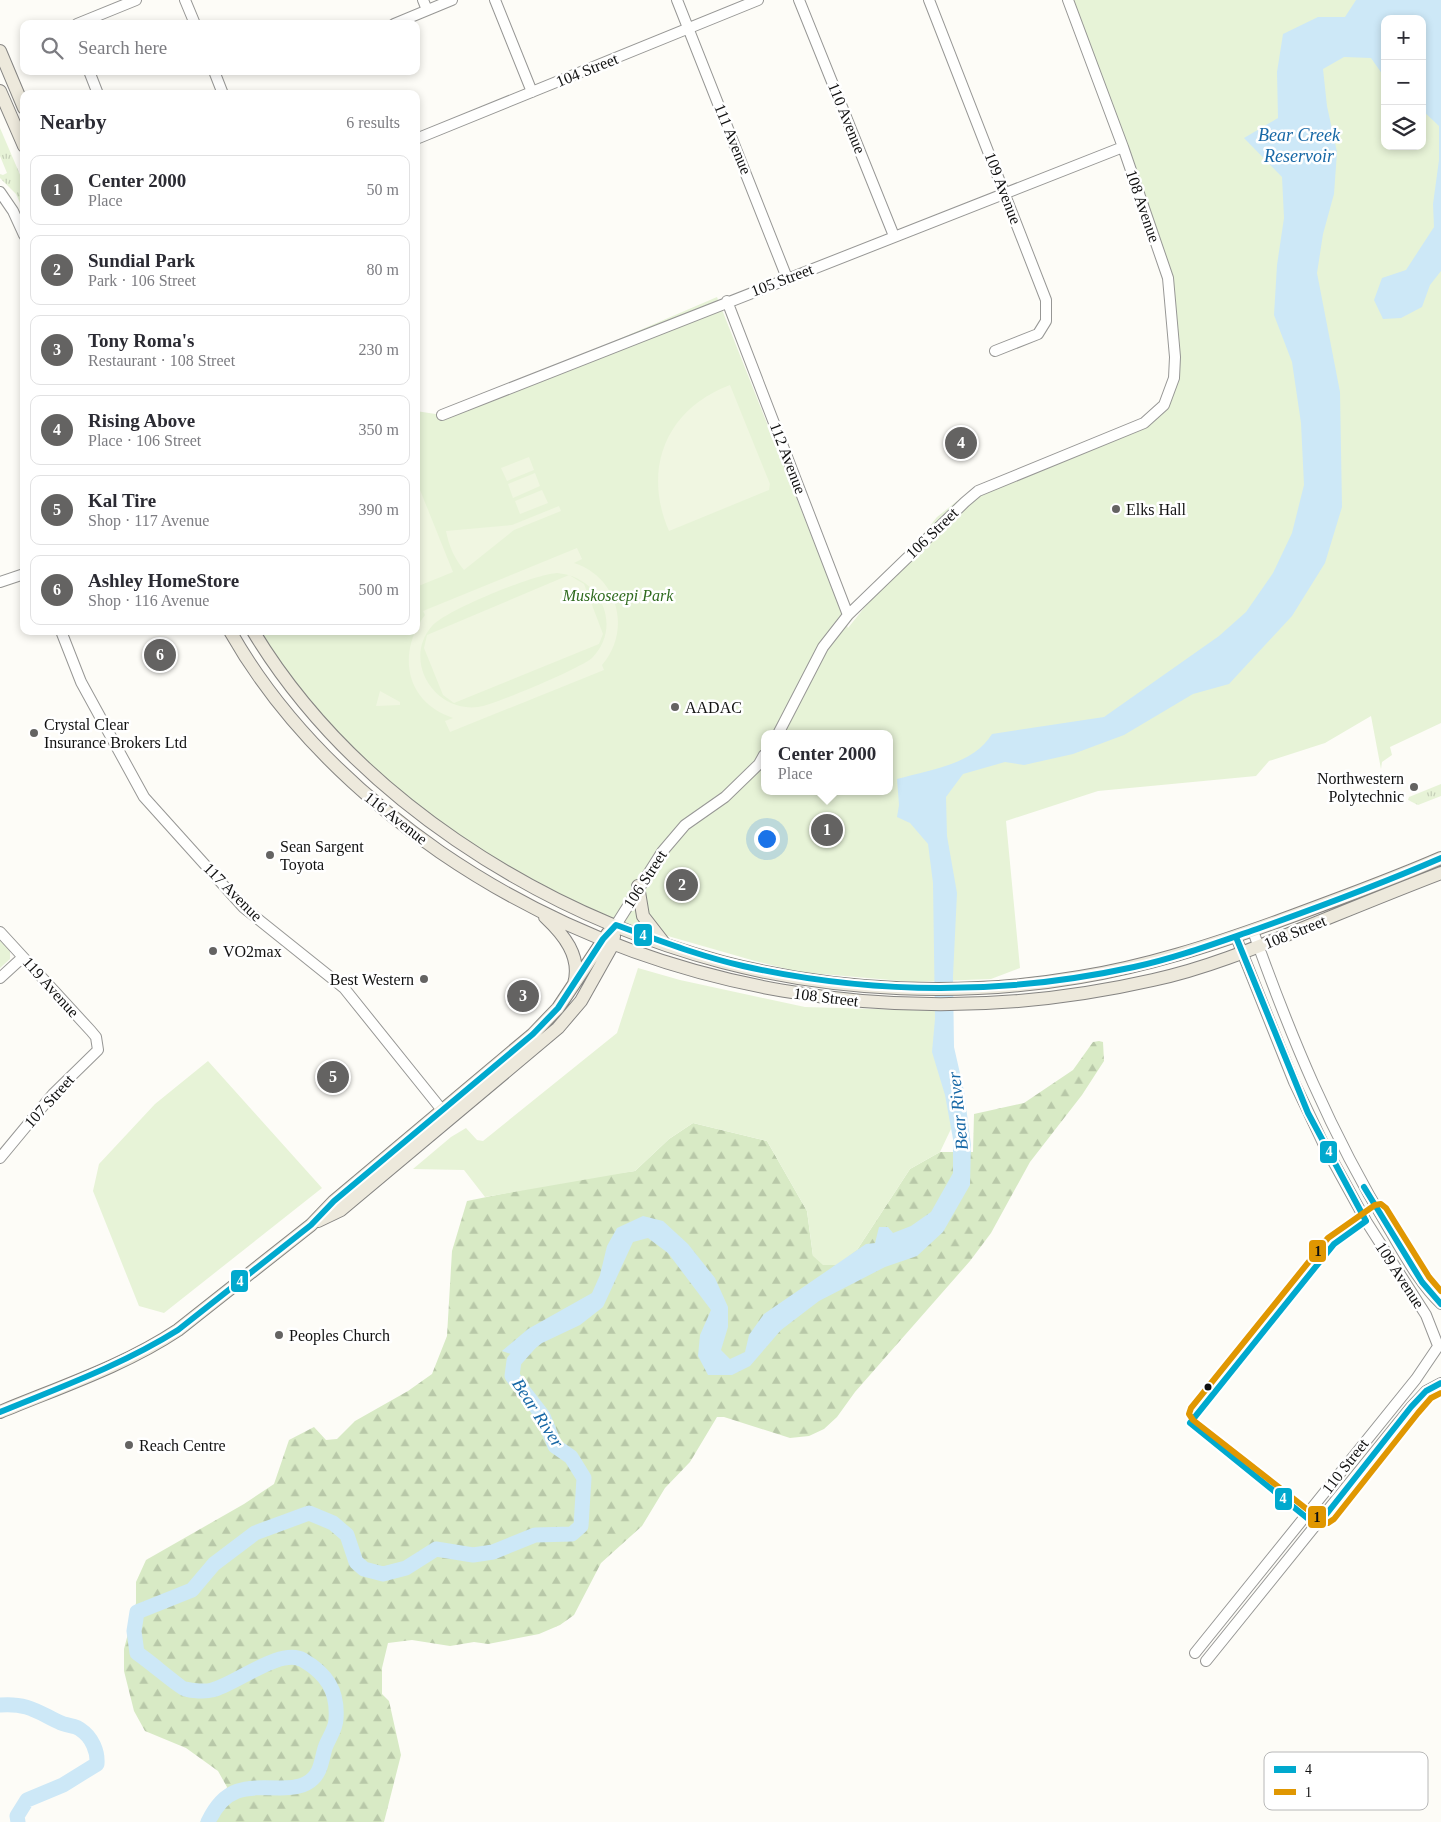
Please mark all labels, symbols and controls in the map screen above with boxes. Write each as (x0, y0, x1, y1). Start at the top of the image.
map controls (1381, 15, 1426, 150)
button: + (1381, 15, 1426, 60)
search box (20, 20, 420, 75)
icon: search (38, 34, 66, 62)
text: Search here (78, 37, 167, 58)
street label: 104 Street (554, 50, 621, 90)
button: − (1381, 60, 1426, 105)
street label: 110 Avenue (825, 80, 869, 156)
street label: 111 Avenue (711, 101, 755, 177)
button: layers (1381, 105, 1426, 150)
text: Nearby (40, 110, 107, 134)
text: 6 results (346, 114, 400, 131)
water label: Bear Creek Reservoir (1258, 125, 1341, 166)
street label: 109 Avenue (982, 150, 1024, 226)
street label: 108 Avenue (1123, 167, 1163, 245)
text: Center 2000 (88, 170, 186, 191)
text: 1 (53, 181, 61, 198)
text: 50 m (367, 181, 399, 198)
text: Place (88, 192, 123, 209)
text: Sundial Park (88, 250, 195, 271)
street label: 105 Street (748, 260, 816, 300)
text: 2 (53, 261, 61, 278)
text: 80 m (367, 261, 399, 278)
text: Park · 106 Street (88, 272, 196, 289)
text: Tony Roma's (88, 330, 194, 351)
text: 3 (53, 341, 61, 358)
text: 230 m (359, 341, 399, 358)
text: Restaurant · 108 Street (88, 352, 235, 369)
text: Rising Above (88, 410, 195, 431)
street label: 112 Avenue (767, 420, 809, 496)
text: 4 (53, 421, 61, 438)
text: 350 m (359, 421, 399, 438)
pin: 4 (945, 424, 977, 462)
text: Place · 106 Street (88, 432, 201, 449)
text: Kal Tire (88, 490, 156, 511)
text: 5 (53, 501, 61, 518)
text: 390 m (359, 501, 399, 518)
place label: Elks Hall (1126, 501, 1187, 518)
marker: Elks Hall (1110, 503, 1122, 515)
street label: 106 Street (903, 504, 962, 562)
text: Shop · 117 Avenue (88, 512, 209, 529)
text: Ashley HomeStore (88, 570, 239, 591)
text: 6 (53, 581, 61, 598)
text: 500 m (359, 581, 399, 598)
park label: Muskoseepi Park (562, 587, 674, 605)
text: Shop · 116 Avenue (88, 592, 209, 609)
pin: 6 (144, 636, 176, 674)
place label: AADAC (685, 699, 742, 716)
marker: AADAC (669, 701, 681, 713)
place label: Crystal Clear Insurance Brokers Ltd (44, 716, 187, 751)
marker: Crystal Clear Insurance Brokers Ltd (28, 727, 40, 739)
popup (761, 730, 893, 795)
text: Center 2000 (778, 743, 876, 764)
text: Place (778, 765, 812, 782)
place label: Northwestern Polytechnic (1317, 770, 1404, 806)
marker: Northwestern Polytechnic (1408, 781, 1420, 793)
street label: 116 Avenue (361, 788, 431, 848)
pin: 1 (811, 811, 843, 849)
your location (754, 826, 780, 852)
place label: Sean Sargent Toyota (280, 838, 364, 874)
street label: 106 Street (620, 847, 670, 911)
marker: Sean Sargent Toyota (264, 849, 276, 861)
street label: 117 Avenue (200, 859, 266, 925)
pin: 2 (666, 866, 698, 904)
street label: 108 Street (1262, 912, 1329, 952)
line badge: 4 (633, 923, 653, 947)
text: 4 (640, 928, 647, 943)
place label: VO2max (223, 943, 282, 960)
marker: VO2max (207, 945, 219, 957)
street label: 119 Avenue (20, 953, 82, 1021)
place label: Best Western (330, 971, 414, 988)
marker: Best Western (418, 973, 430, 985)
pin: 3 (507, 977, 539, 1015)
street label: 108 Street (793, 985, 860, 1009)
pin: 5 (317, 1058, 349, 1096)
water label: Bear River (944, 1070, 972, 1151)
street label: 107 Street (21, 1071, 78, 1131)
line badge: 4 (1319, 1140, 1338, 1164)
text: 4 (1326, 1144, 1333, 1159)
line badge: 1 (1308, 1239, 1327, 1263)
street label: 109 Avenue (1372, 1239, 1428, 1311)
text: 1 (1315, 1244, 1322, 1259)
line badge: 4 (230, 1269, 249, 1293)
text: 4 (237, 1274, 244, 1289)
place label: Peoples Church (289, 1327, 390, 1345)
marker: Peoples Church (273, 1329, 285, 1341)
water label: Bear River (508, 1375, 568, 1452)
unlabelled marker (1203, 1382, 1213, 1392)
street label: 110 Street (1318, 1435, 1372, 1497)
place label: Reach Centre (139, 1437, 226, 1454)
marker: Reach Centre (123, 1439, 135, 1451)
line badge: 4 (1274, 1487, 1293, 1511)
text: 4 (1280, 1491, 1287, 1506)
line badge: 1 (1307, 1505, 1327, 1529)
text: 1 (1314, 1510, 1321, 1525)
legend (1264, 1752, 1428, 1810)
text: 4 (1305, 1762, 1312, 1777)
text: 1 (1305, 1785, 1312, 1800)

